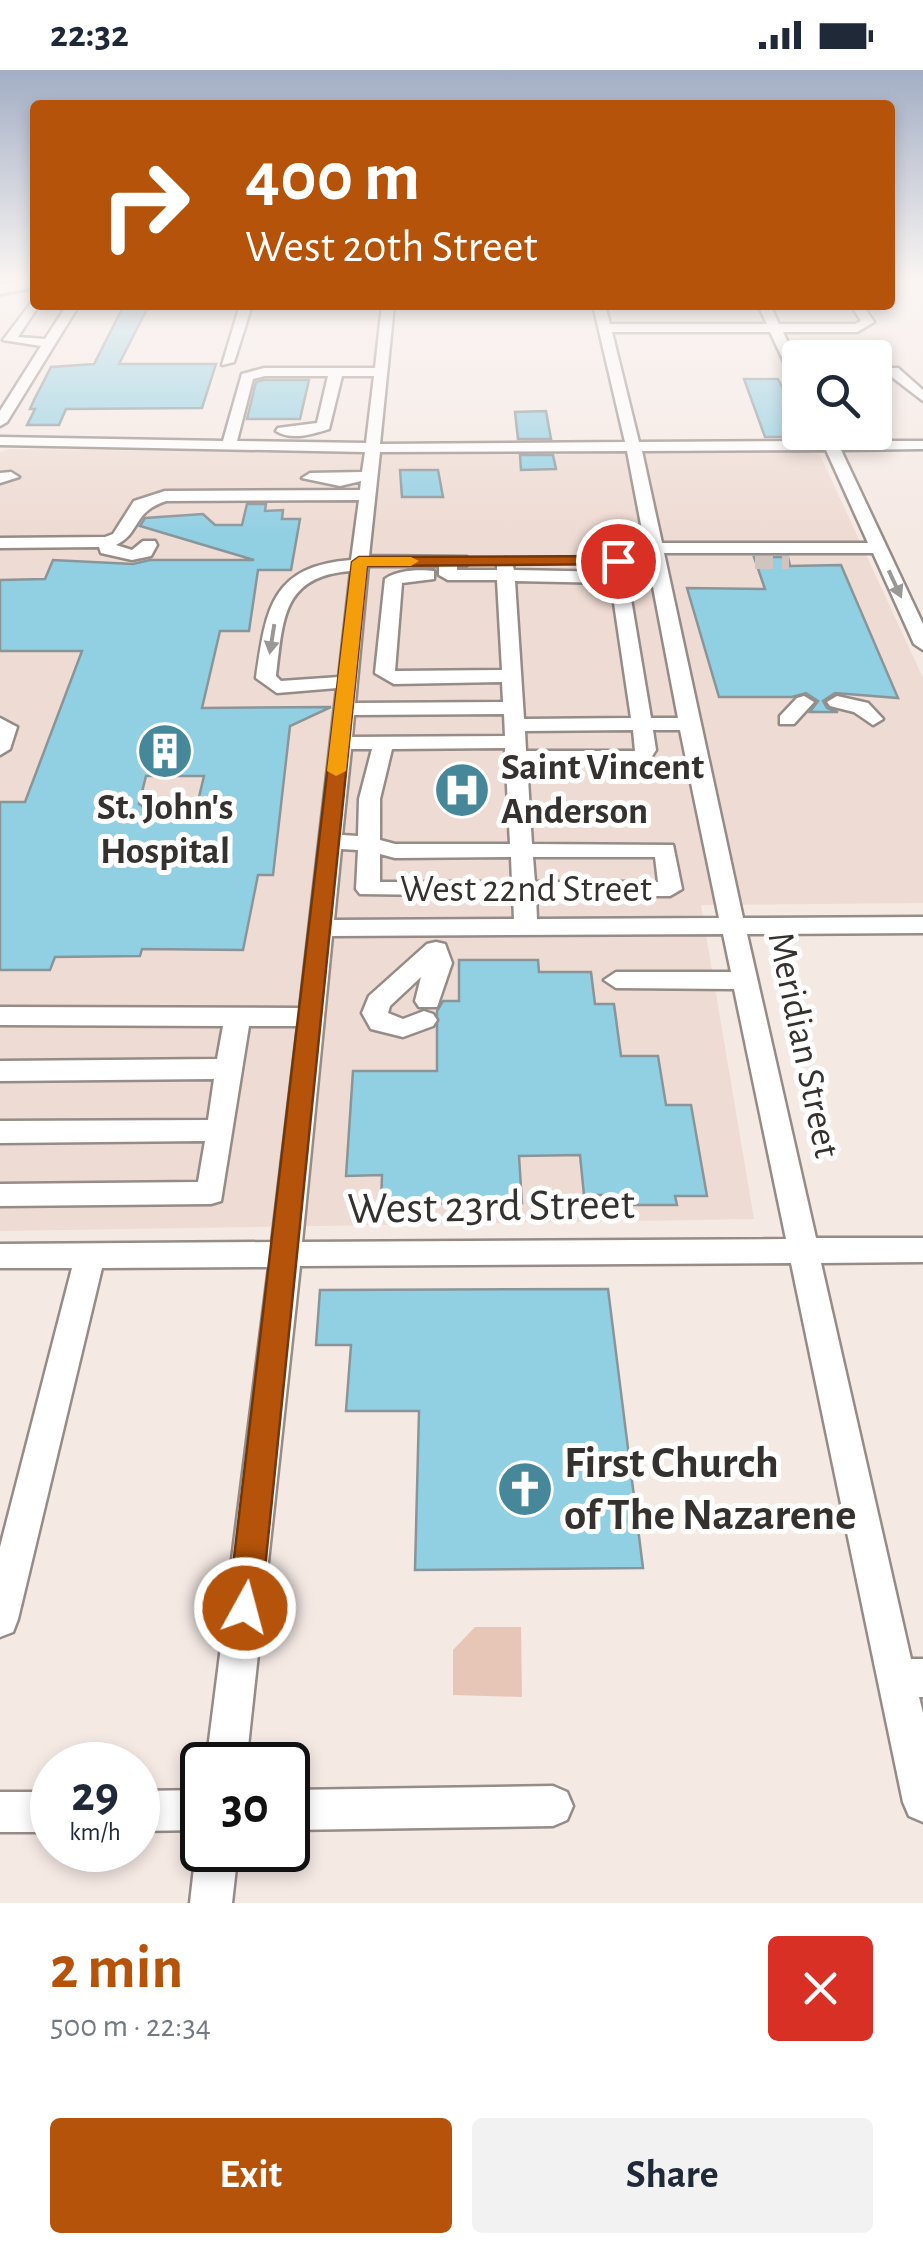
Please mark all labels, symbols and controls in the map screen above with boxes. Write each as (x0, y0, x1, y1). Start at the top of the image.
text: 22:32 (50, 16, 129, 54)
icon: right (80, 140, 210, 270)
text: 400 m (245, 143, 420, 213)
text: West 20th Street (245, 225, 538, 270)
map controls (782, 340, 892, 450)
button: search (782, 340, 892, 450)
pin (576, 519, 661, 604)
icon: arrive (591, 534, 646, 589)
one-way arrow (887, 570, 904, 599)
one-way arrow (263, 624, 279, 655)
building icon: St. John's Hospital (135, 721, 195, 781)
place label: Saint Vincent Anderson (501, 749, 704, 831)
hospital icon: Saint Vincent Anderson (432, 760, 492, 820)
place label: St. John's Hospital (97, 789, 233, 871)
street label: West 22nd Street (400, 871, 652, 909)
street label: Meridian Street (761, 929, 845, 1161)
street label: West 23rd Street (347, 1182, 635, 1232)
place label: First Church of The Nazarene (564, 1441, 856, 1538)
church icon: First Church of The Nazarene (495, 1459, 555, 1519)
position arrow (193, 1556, 297, 1660)
speed limit sign: 30 (180, 1742, 310, 1872)
text: 29 (71, 1770, 119, 1820)
text: km/h (69, 1820, 121, 1845)
button: close (768, 1936, 873, 2041)
text: 2 min (50, 1939, 183, 1999)
text: 500 m · 22:34 (50, 2010, 211, 2042)
button: Exit (50, 2118, 452, 2233)
button: Share (472, 2118, 873, 2233)

